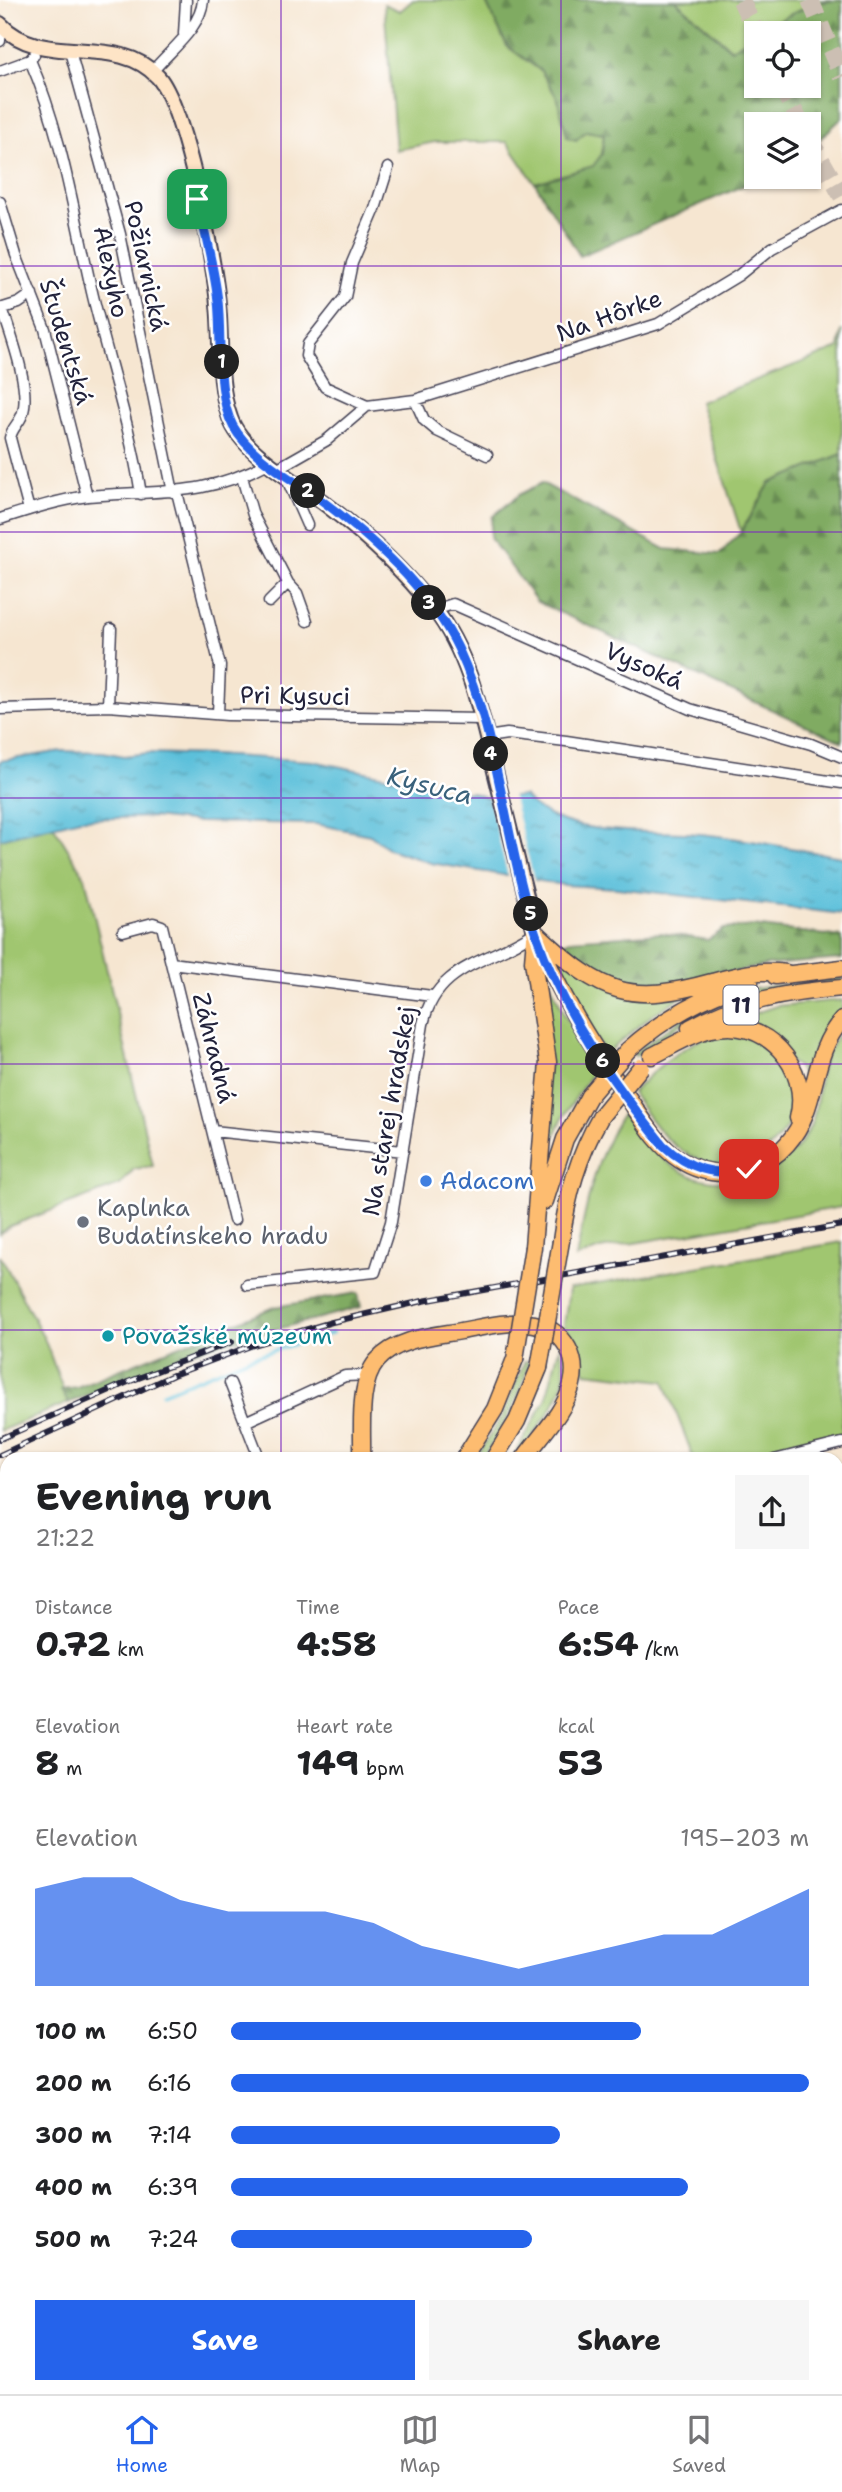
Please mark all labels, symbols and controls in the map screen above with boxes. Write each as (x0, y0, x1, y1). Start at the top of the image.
map controls (744, 21, 821, 189)
button: locate (744, 21, 821, 98)
button: layers (744, 112, 821, 189)
pin (167, 169, 227, 229)
icon: arrive (178, 180, 216, 218)
street label: Požiarnická (117, 198, 175, 334)
street label: Alexyho (86, 223, 136, 321)
street label: Študentská (32, 275, 100, 409)
street label: Na Hôrke (552, 282, 666, 350)
pin: 1 (204, 344, 240, 380)
text: 1 (217, 349, 226, 374)
pin: 2 (290, 474, 326, 508)
text: 2 (301, 478, 314, 503)
pin: 3 (412, 586, 446, 620)
text: 3 (422, 590, 435, 615)
street label: Vysoká (600, 635, 688, 697)
street label: Pri Kysuci (240, 679, 350, 713)
pin: 4 (474, 736, 508, 772)
text: 4 (484, 741, 497, 766)
water label: Kysuca (384, 758, 476, 812)
pin: 5 (514, 897, 548, 932)
text: 5 (525, 901, 536, 926)
road number: 11 (724, 986, 758, 1024)
street label: Záhradná (185, 990, 243, 1107)
street label: Na starej hradskej (355, 1003, 423, 1219)
pin: 6 (586, 1044, 620, 1078)
text: 6 (596, 1048, 609, 1073)
pin (719, 1139, 779, 1199)
icon: check (730, 1150, 768, 1188)
place label: Adacom (440, 1165, 534, 1197)
marker: Adacom (418, 1173, 434, 1189)
place label: Kaplnka Budatínskeho hradu (97, 1192, 328, 1252)
marker: Kaplnka Budatínskeho hradu (75, 1214, 91, 1230)
place label: Považské múzeum (122, 1320, 332, 1352)
marker: Považské múzeum (100, 1328, 116, 1344)
text: Evening run (35, 1471, 272, 1522)
button: share (735, 1475, 809, 1549)
text: 21:22 (35, 1523, 95, 1553)
text: Distance (35, 1595, 113, 1620)
text: Time (296, 1595, 340, 1620)
text: Pace (558, 1595, 599, 1620)
text: 0.72 (35, 1620, 111, 1667)
text: 4:58 (296, 1620, 377, 1667)
text: 6:54 (558, 1620, 639, 1667)
text: km (111, 1637, 144, 1662)
text: /km (639, 1637, 679, 1662)
text: Elevation (35, 1714, 120, 1739)
text: Heart rate (296, 1714, 393, 1739)
text: kcal (558, 1714, 595, 1739)
text: 8 (35, 1739, 60, 1786)
text: 149 (296, 1739, 360, 1786)
text: 53 (558, 1739, 604, 1786)
text: m (60, 1756, 82, 1781)
text: bpm (360, 1756, 404, 1781)
text: Elevation (35, 1823, 138, 1853)
text: 195–203 m (680, 1823, 809, 1853)
text: 100 m (35, 2016, 106, 2046)
text: 6:50 (147, 2016, 198, 2046)
text: 200 m (35, 2068, 112, 2098)
text: 6:16 (147, 2068, 192, 2098)
text: 300 m (35, 2120, 112, 2150)
text: 7:14 (147, 2120, 192, 2150)
text: 400 m (35, 2172, 112, 2202)
text: 6:39 (147, 2172, 198, 2202)
text: 500 m (35, 2224, 110, 2254)
text: 7:24 (147, 2224, 198, 2254)
button: Save (35, 2300, 415, 2380)
button: Share (429, 2300, 809, 2380)
tab: Home (116, 2411, 168, 2478)
tab: Map (400, 2411, 440, 2478)
tab: Saved (672, 2411, 726, 2478)

